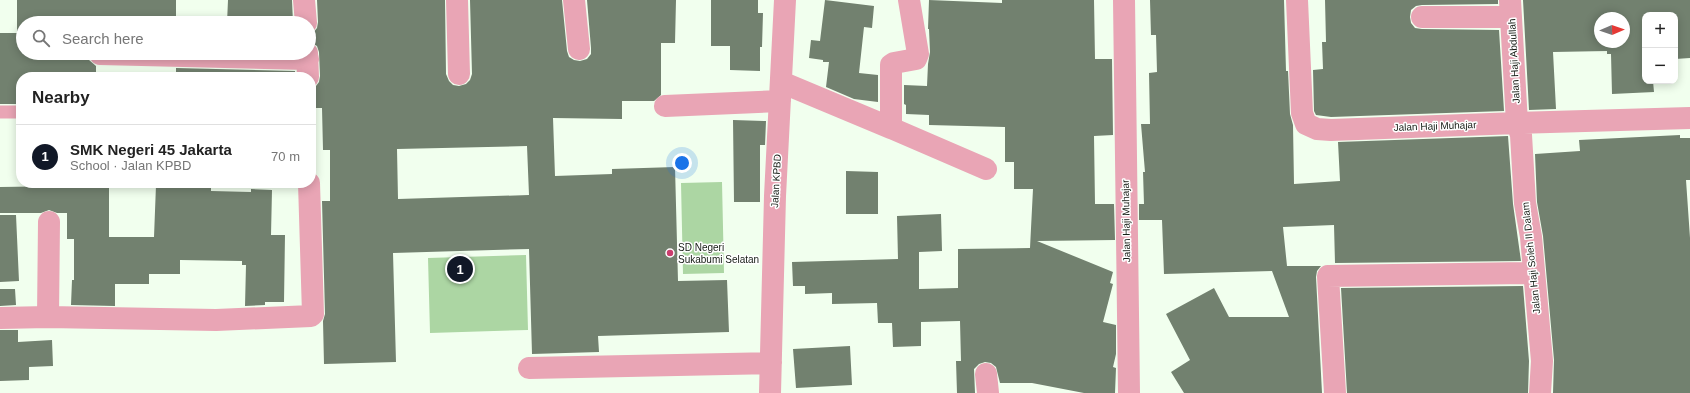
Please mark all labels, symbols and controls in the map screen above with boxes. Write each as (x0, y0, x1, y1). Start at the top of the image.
north arrow (1594, 12, 1630, 48)
map controls (1642, 12, 1678, 84)
button: + (1642, 12, 1678, 48)
search box (16, 16, 316, 60)
street label: Jalan Haji Abdullah (1506, 18, 1522, 104)
icon: search (30, 27, 52, 49)
text: Search here (62, 30, 144, 47)
button: − (1642, 48, 1678, 84)
text: Nearby (32, 88, 90, 107)
street label: Jalan Haji Muhajar (1393, 119, 1477, 133)
text: SMK Negeri 45 Jakarta (70, 141, 232, 158)
text: 1 (41, 149, 49, 164)
text: 70 m (271, 149, 300, 164)
your location (672, 153, 692, 173)
street label: Jalan KPBD (769, 154, 783, 208)
text: School · Jalan KPBD (70, 158, 191, 173)
street label: Jalan Haji Muhajar (1120, 179, 1132, 263)
street label: Jalan Haji Soleh II Dalam (1520, 202, 1542, 314)
place label: SD Negeri Sukabumi Selatan (678, 242, 759, 265)
marker: SD Negeri Sukabumi Selatan (665, 248, 675, 258)
pin: 1 (447, 254, 473, 284)

